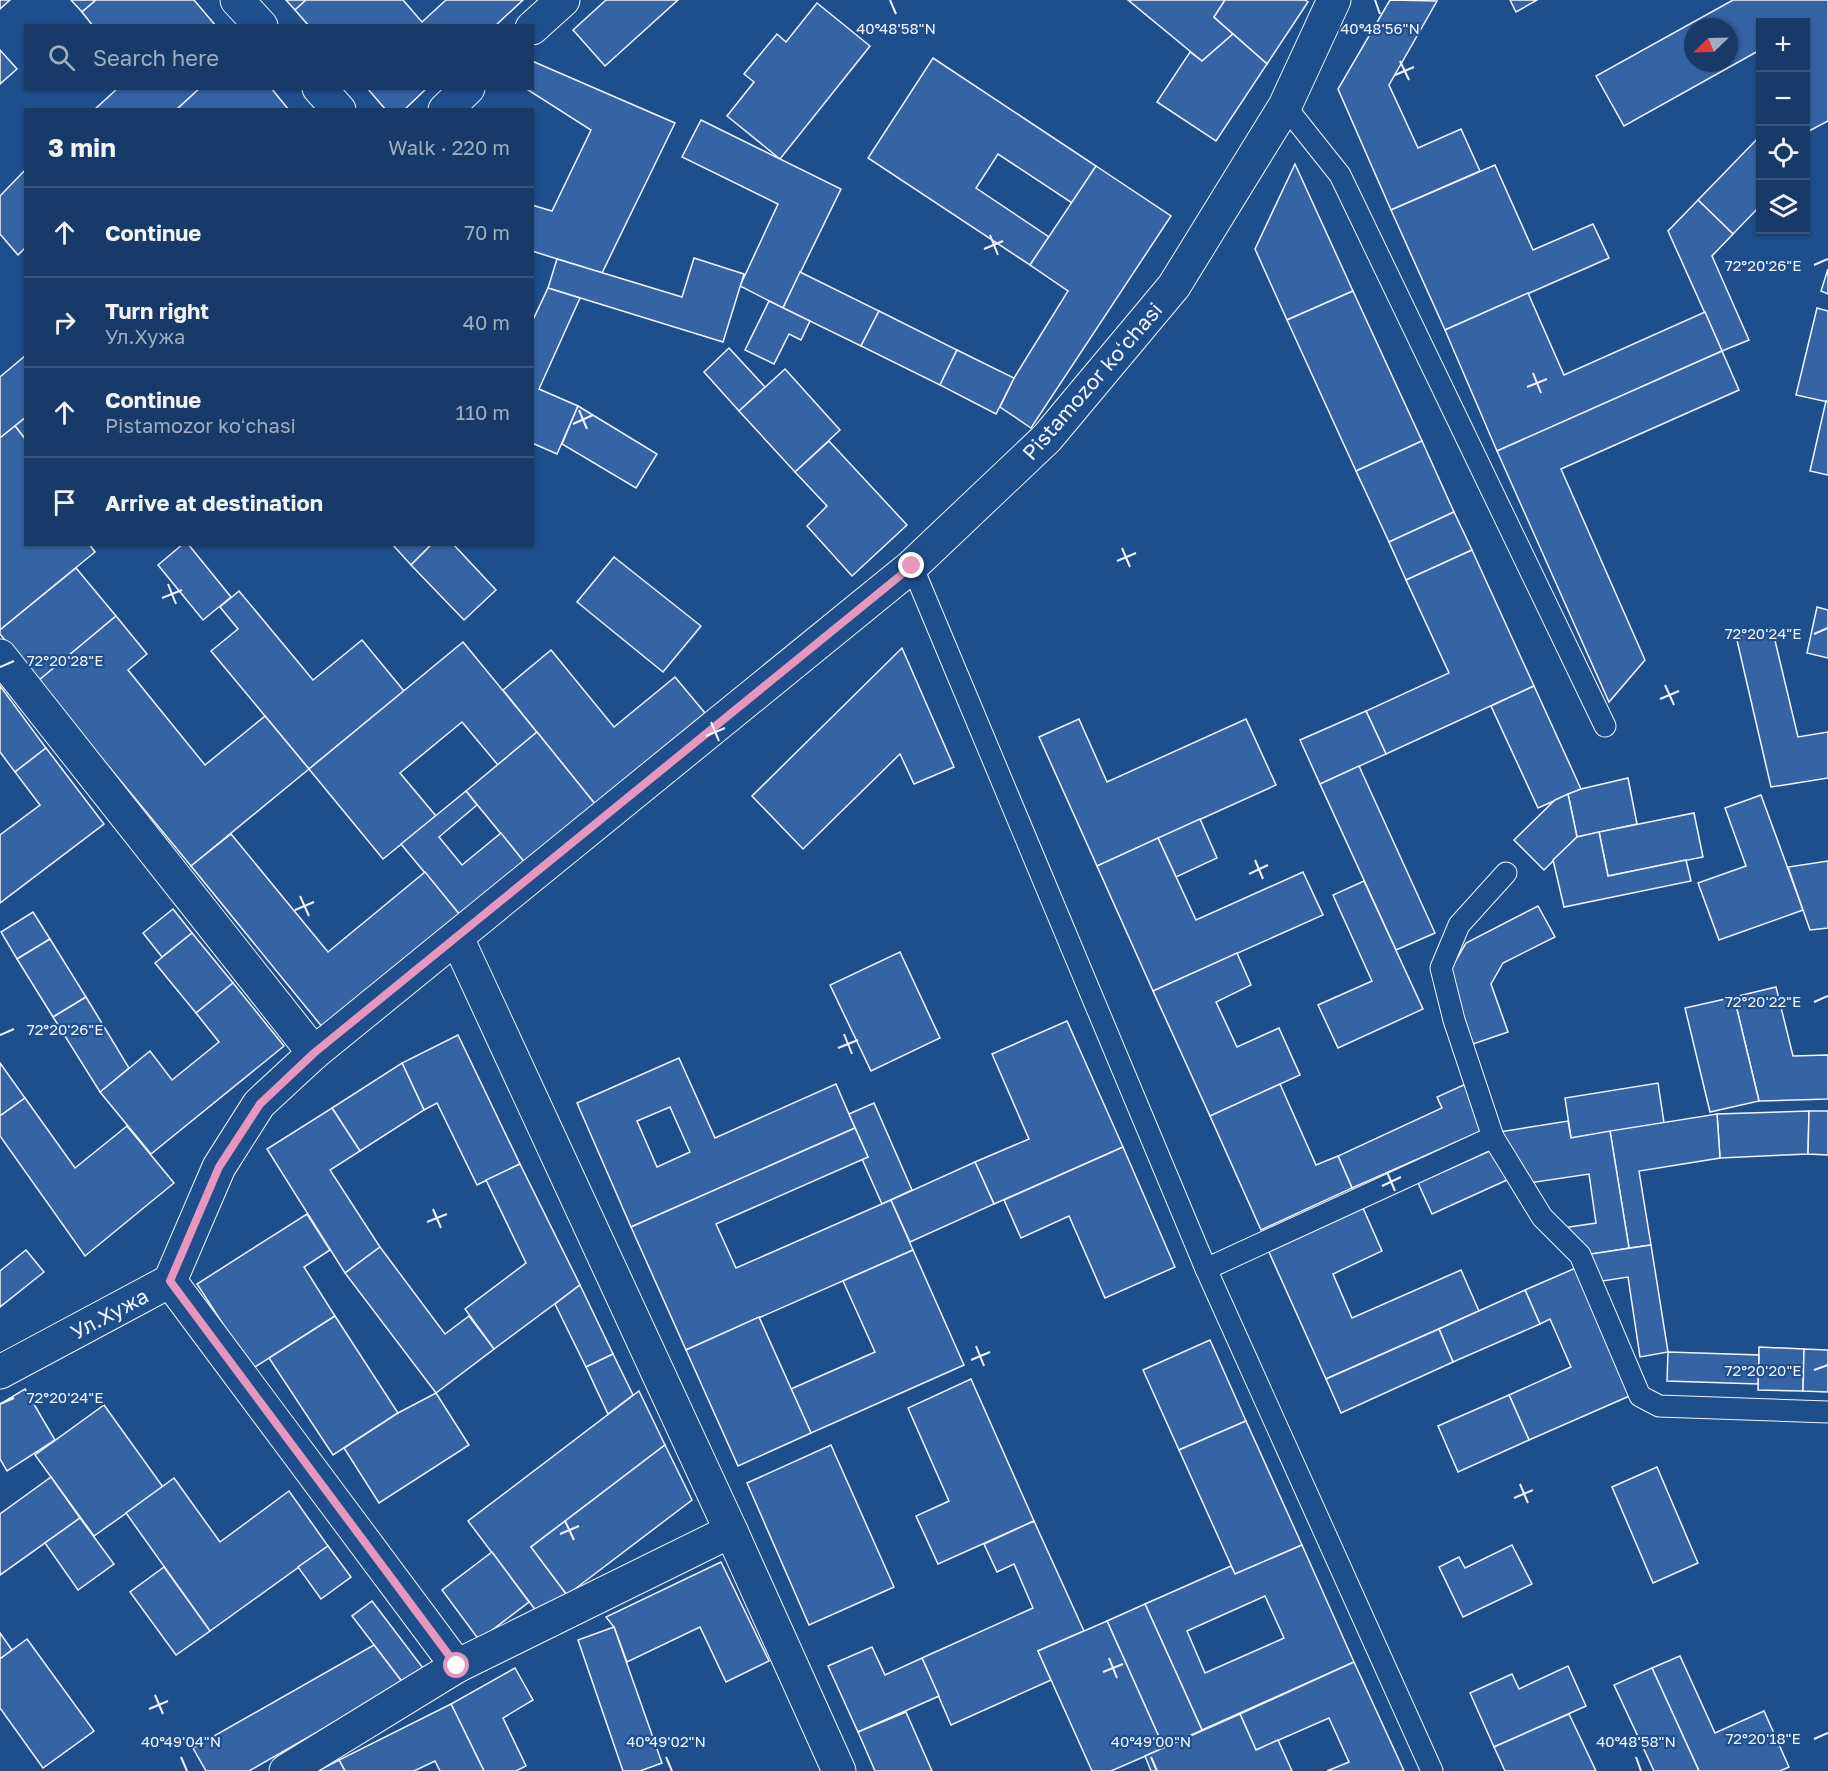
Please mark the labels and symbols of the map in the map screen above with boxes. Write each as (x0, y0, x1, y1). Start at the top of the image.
north arrow (1684, 18, 1738, 72)
text: 40°48'58"N (856, 19, 936, 37)
text: 40°48'56"N (1340, 19, 1420, 37)
text: 72°20'26"E (1725, 256, 1801, 274)
street label: Pistamozor koʻchasi (1016, 297, 1168, 465)
route end (898, 552, 924, 578)
text: 72°20'24"E (1725, 624, 1801, 642)
text: 72°20'28"E (27, 651, 103, 669)
text: 72°20'22"E (1725, 992, 1801, 1010)
text: 72°20'26"E (27, 1020, 103, 1038)
street label: Ул.Хужа (66, 1282, 153, 1345)
text: 72°20'20"E (1725, 1361, 1801, 1379)
text: 72°20'24"E (27, 1388, 103, 1406)
route start (443, 1652, 469, 1678)
text: 72°20'18"E (1725, 1729, 1801, 1747)
text: 40°49'04"N (141, 1732, 221, 1750)
text: 40°49'02"N (626, 1732, 706, 1750)
text: 40°49'00"N (1111, 1732, 1191, 1750)
text: 40°48'58"N (1596, 1732, 1676, 1750)

